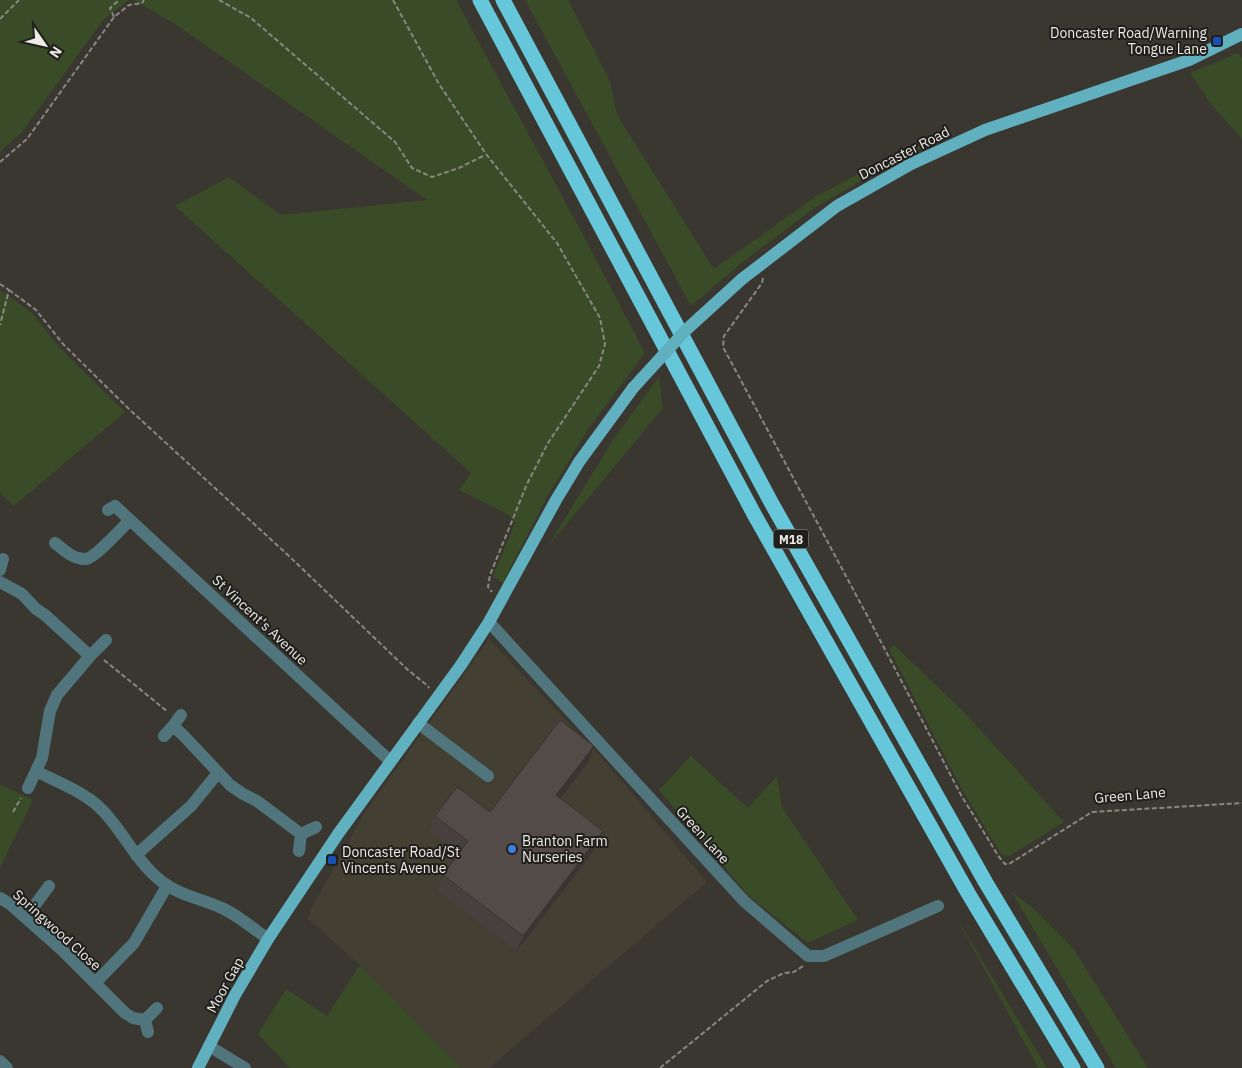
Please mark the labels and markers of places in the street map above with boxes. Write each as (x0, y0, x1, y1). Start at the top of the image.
place label: Doncaster Road/Warning Tongue Lane (1050, 24, 1208, 58)
marker: Doncaster Road/Warning Tongue Lane (1211, 35, 1223, 47)
place label: Branton Farm Nurseries (522, 832, 608, 866)
place label: Doncaster Road/St Vincents Avenue (342, 843, 460, 877)
marker: Branton Farm Nurseries (506, 843, 518, 855)
marker: Doncaster Road/St Vincents Avenue (326, 854, 338, 866)

